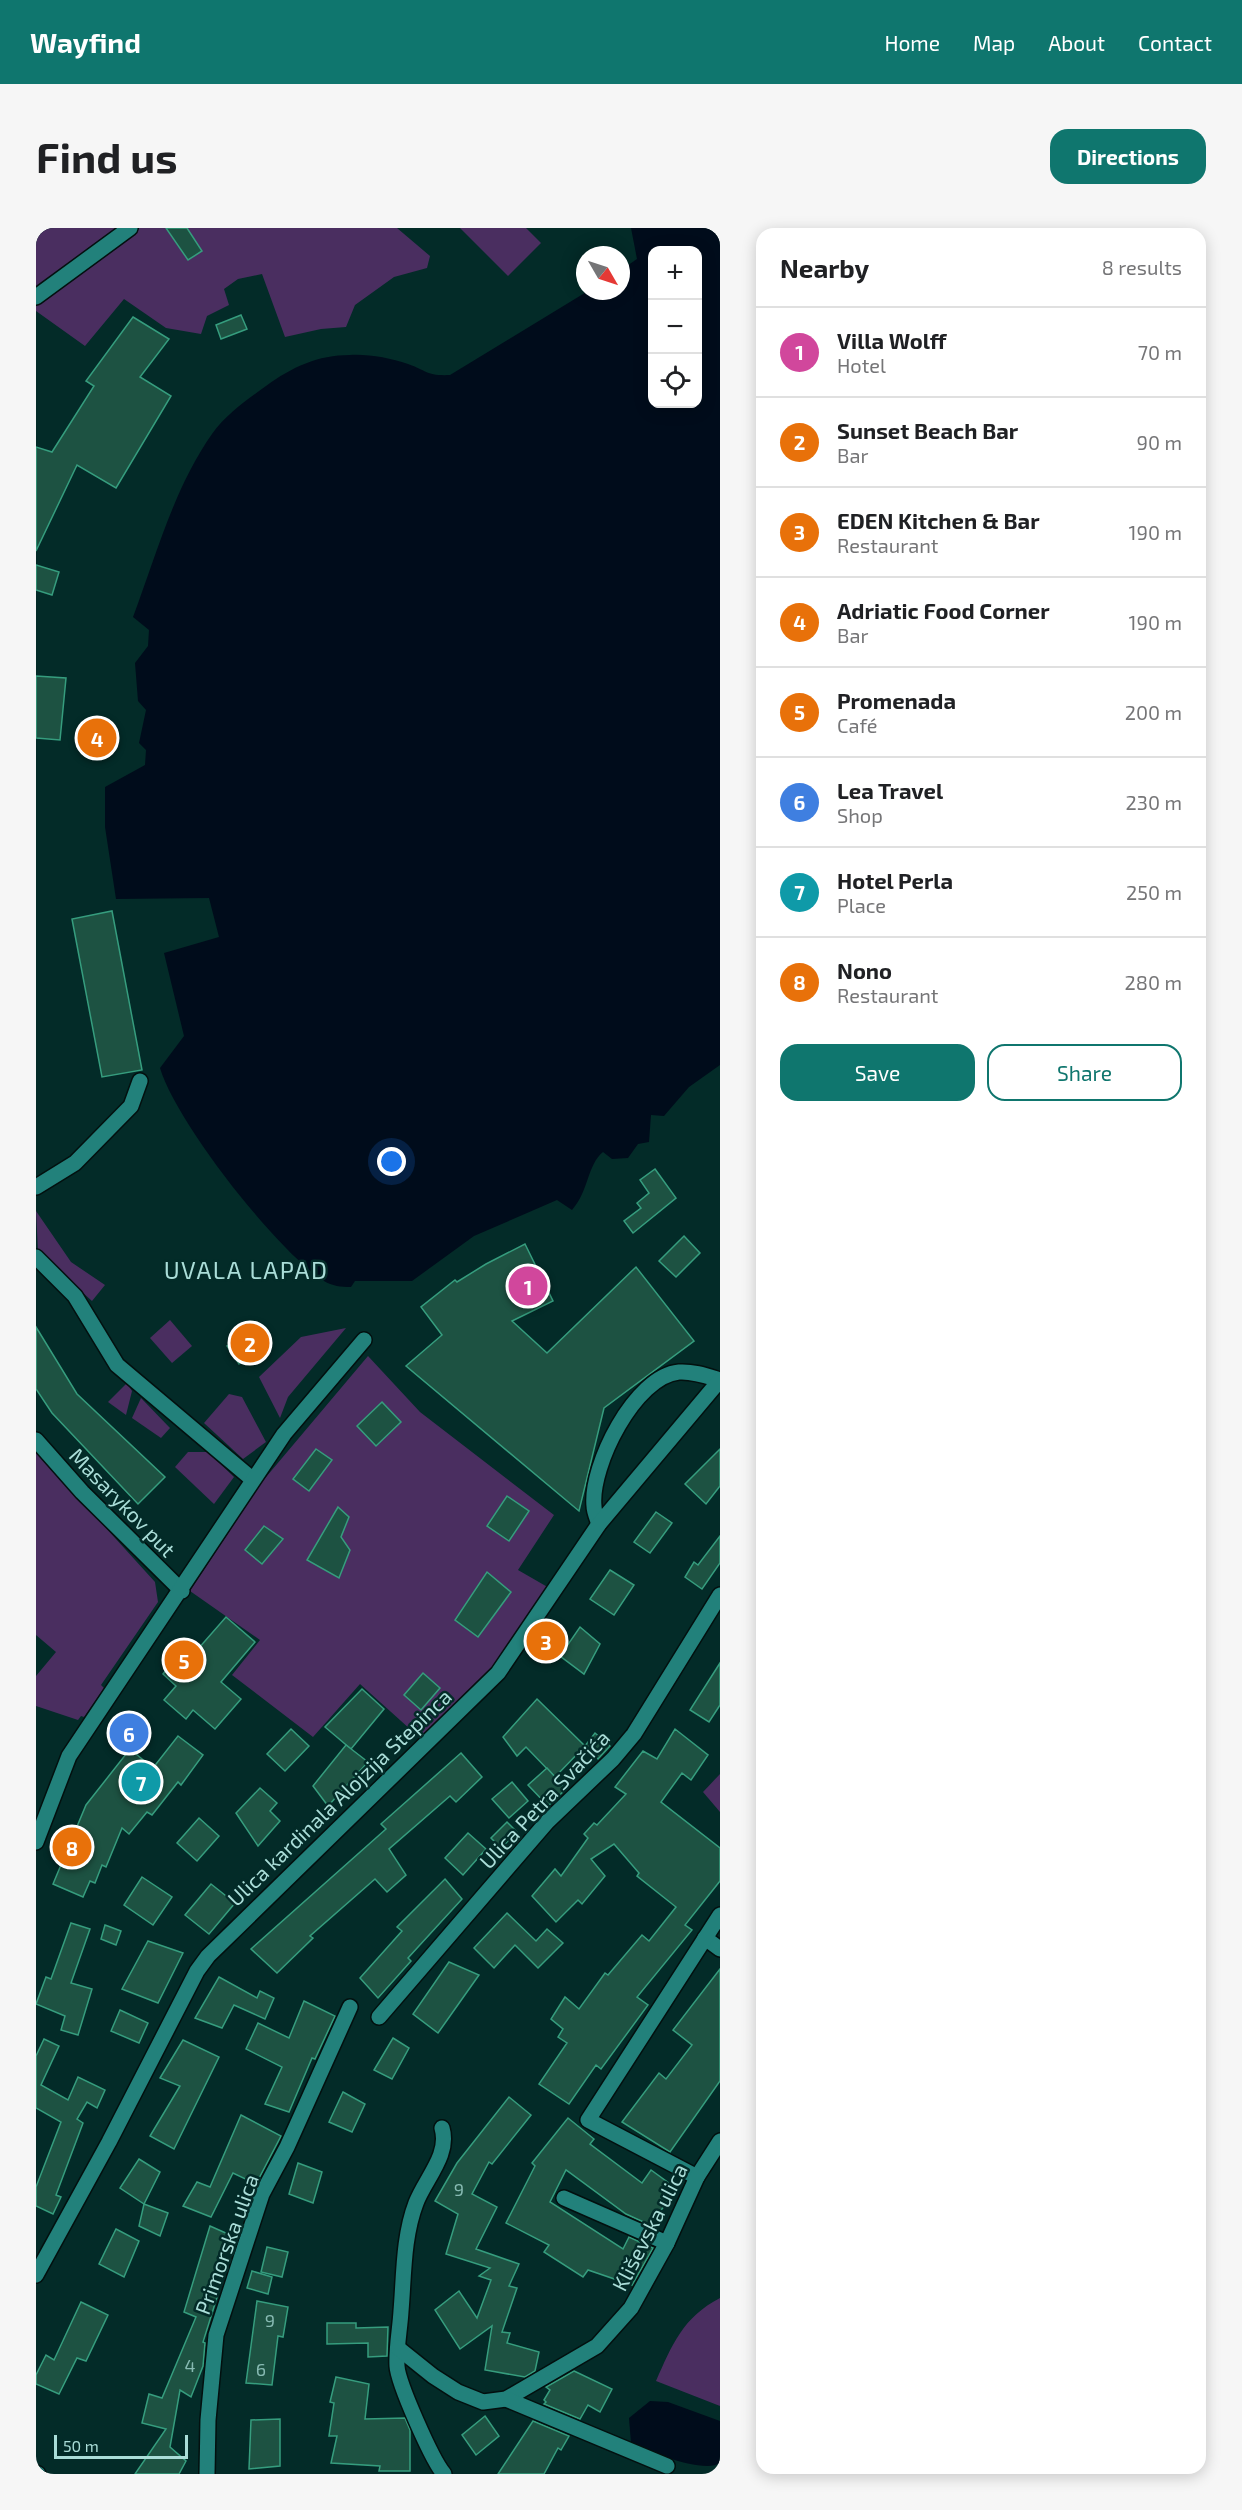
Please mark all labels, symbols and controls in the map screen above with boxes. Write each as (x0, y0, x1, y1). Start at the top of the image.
text: Wayfind (30, 25, 141, 59)
text: Home (884, 30, 940, 55)
text: Map (973, 30, 1015, 55)
text: About (1048, 30, 1105, 55)
text: Contact (1138, 30, 1212, 55)
button: Directions (1050, 129, 1206, 184)
text: Find us (36, 131, 178, 181)
north arrow (576, 246, 630, 300)
map controls (648, 246, 702, 408)
button: + (648, 246, 702, 300)
text: Nearby (780, 252, 869, 283)
text: 8 results (1102, 255, 1182, 279)
button: − (648, 300, 702, 354)
text: Villa Wolff (837, 327, 947, 353)
text: 1 (795, 340, 804, 364)
text: 70 m (1138, 340, 1182, 364)
text: Hotel (837, 353, 886, 377)
button: locate (648, 354, 702, 408)
text: Sunset Beach Bar (837, 417, 1018, 443)
text: 2 (794, 430, 805, 454)
text: 90 m (1137, 430, 1182, 454)
text: Bar (837, 443, 868, 467)
text: EDEN Kitchen & Bar (837, 507, 1040, 533)
text: 3 (794, 520, 805, 544)
text: 190 m (1129, 520, 1182, 544)
text: Restaurant (837, 533, 938, 557)
text: Adriatic Food Corner (837, 597, 1050, 623)
text: 4 (793, 610, 806, 634)
text: 190 m (1129, 610, 1182, 634)
text: Bar (837, 623, 868, 647)
text: Promenada (837, 687, 956, 713)
text: 5 (794, 700, 805, 724)
text: 200 m (1125, 700, 1182, 724)
text: Café (837, 713, 878, 737)
pin: 4 (78, 716, 116, 760)
text: Lea Travel (837, 777, 943, 803)
text: 6 (794, 790, 805, 814)
text: 230 m (1126, 790, 1182, 814)
text: Shop (837, 803, 883, 827)
text: Hotel Perla (837, 867, 953, 893)
text: 7 (794, 880, 805, 904)
text: 250 m (1126, 880, 1182, 904)
text: Place (837, 893, 886, 917)
text: Nono (837, 957, 892, 983)
text: 8 (793, 970, 806, 994)
text: 280 m (1125, 970, 1182, 994)
text: Restaurant (837, 983, 938, 1007)
button: Save (780, 1044, 975, 1101)
button: Share (987, 1044, 1182, 1101)
your location (377, 1147, 406, 1176)
district label: UVALA LAPAD (164, 1255, 328, 1284)
pin: 1 (508, 1264, 548, 1308)
pin: 2 (230, 1320, 270, 1366)
street label: Masarykov put (65, 1442, 181, 1562)
pin: 3 (526, 1618, 566, 1664)
pin: 5 (164, 1638, 204, 1682)
street label: Ulica kardinala Alojzija Stepinca (222, 1683, 457, 1911)
pin: 6 (110, 1710, 148, 1756)
street label: Ulica Petra Svačića (474, 1725, 614, 1873)
pin: 7 (122, 1760, 160, 1804)
pin: 8 (52, 1824, 92, 1870)
street label: Kliševska ulica (606, 2159, 692, 2295)
street label: Primorska ulica (189, 2170, 263, 2318)
house number: 9 (454, 2178, 464, 2200)
house number: 9 (265, 2309, 275, 2331)
house number: 4 (184, 2354, 196, 2376)
house number: 6 (256, 2358, 266, 2380)
scale bar (54, 2432, 188, 2460)
text: 50 m (63, 2436, 99, 2455)

